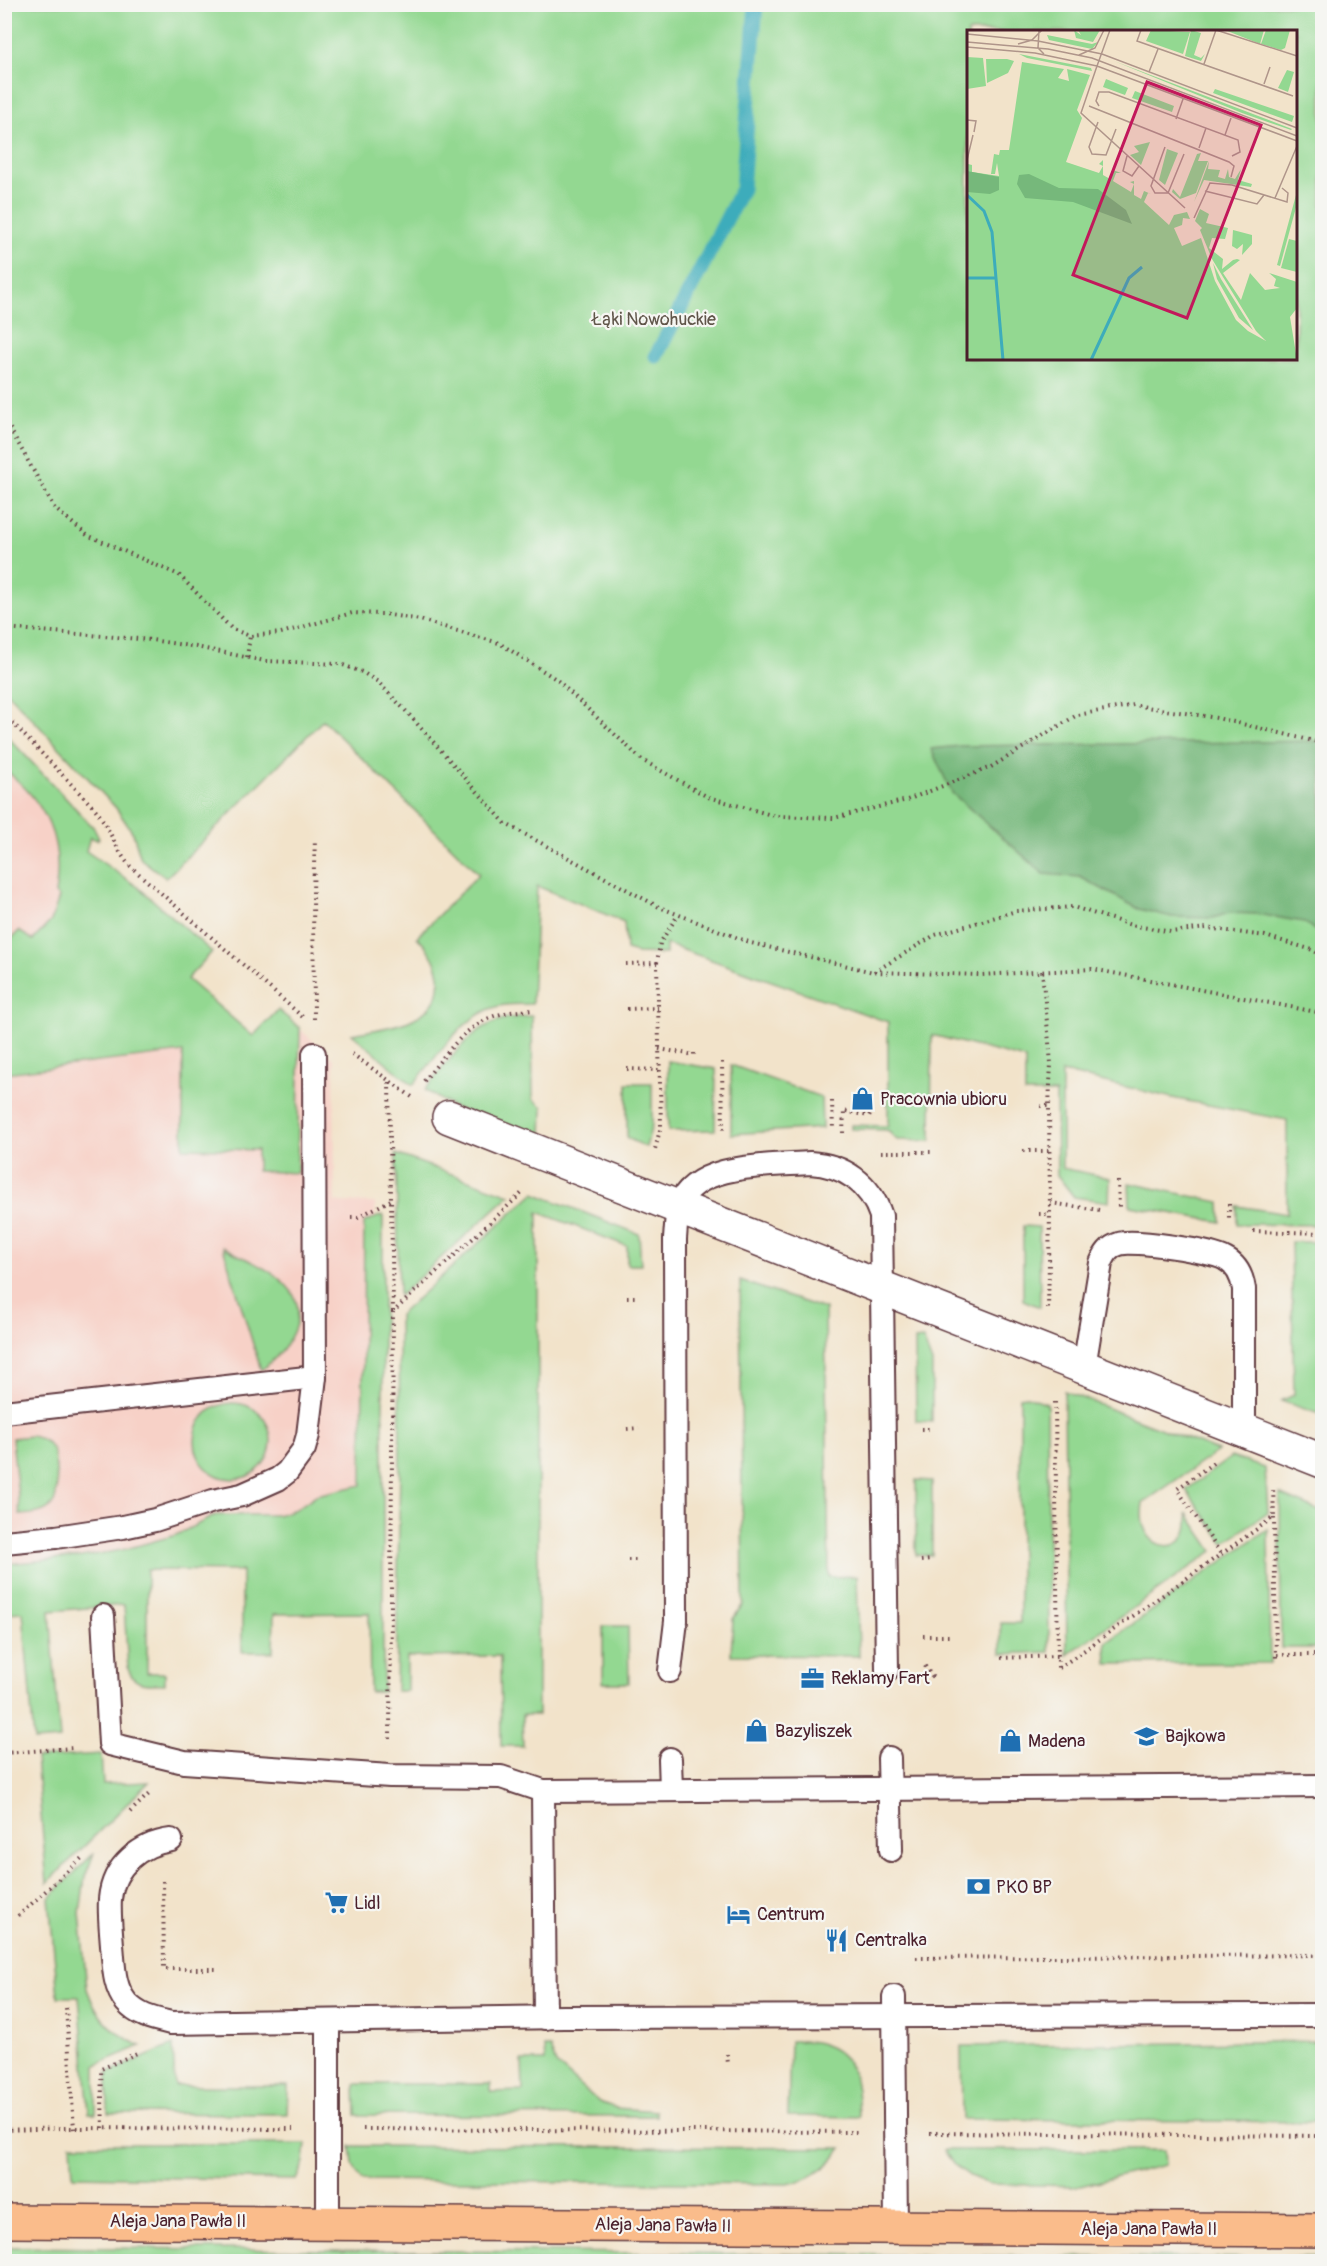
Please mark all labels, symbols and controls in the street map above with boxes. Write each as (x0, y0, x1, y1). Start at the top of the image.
inset map (967, 30, 1297, 360)
park label: Łąki Nowohuckie (591, 308, 716, 331)
shop icon: Pracownia ubioru (849, 1086, 875, 1112)
place label: Pracownia ubioru (880, 1088, 1007, 1111)
office icon: Reklamy Fart (800, 1665, 826, 1691)
place label: Reklamy Fart (831, 1667, 931, 1690)
shop icon: Bazyliszek (744, 1718, 770, 1744)
place label: Bazyliszek (775, 1720, 852, 1743)
school or university icon: Bajkowa (1134, 1723, 1160, 1749)
place label: Bajkowa (1165, 1725, 1226, 1748)
shop icon: Madena (997, 1728, 1023, 1754)
place label: Madena (1028, 1730, 1085, 1753)
bank icon: PKO BP (965, 1874, 991, 1900)
place label: PKO BP (996, 1876, 1052, 1899)
supermarket icon: Lidl (323, 1890, 349, 1916)
place label: Lidl (354, 1892, 380, 1915)
hotel icon: Centrum (726, 1901, 752, 1927)
place label: Centrum (757, 1903, 825, 1926)
restaurant icon: Centralka (824, 1927, 850, 1953)
place label: Centralka (855, 1929, 927, 1952)
street label: Aleja Jana Pawła II (110, 2210, 246, 2233)
street label: Aleja Jana Pawła II (594, 2213, 732, 2238)
street label: Aleja Jana Pawła II (1081, 2218, 1217, 2241)

